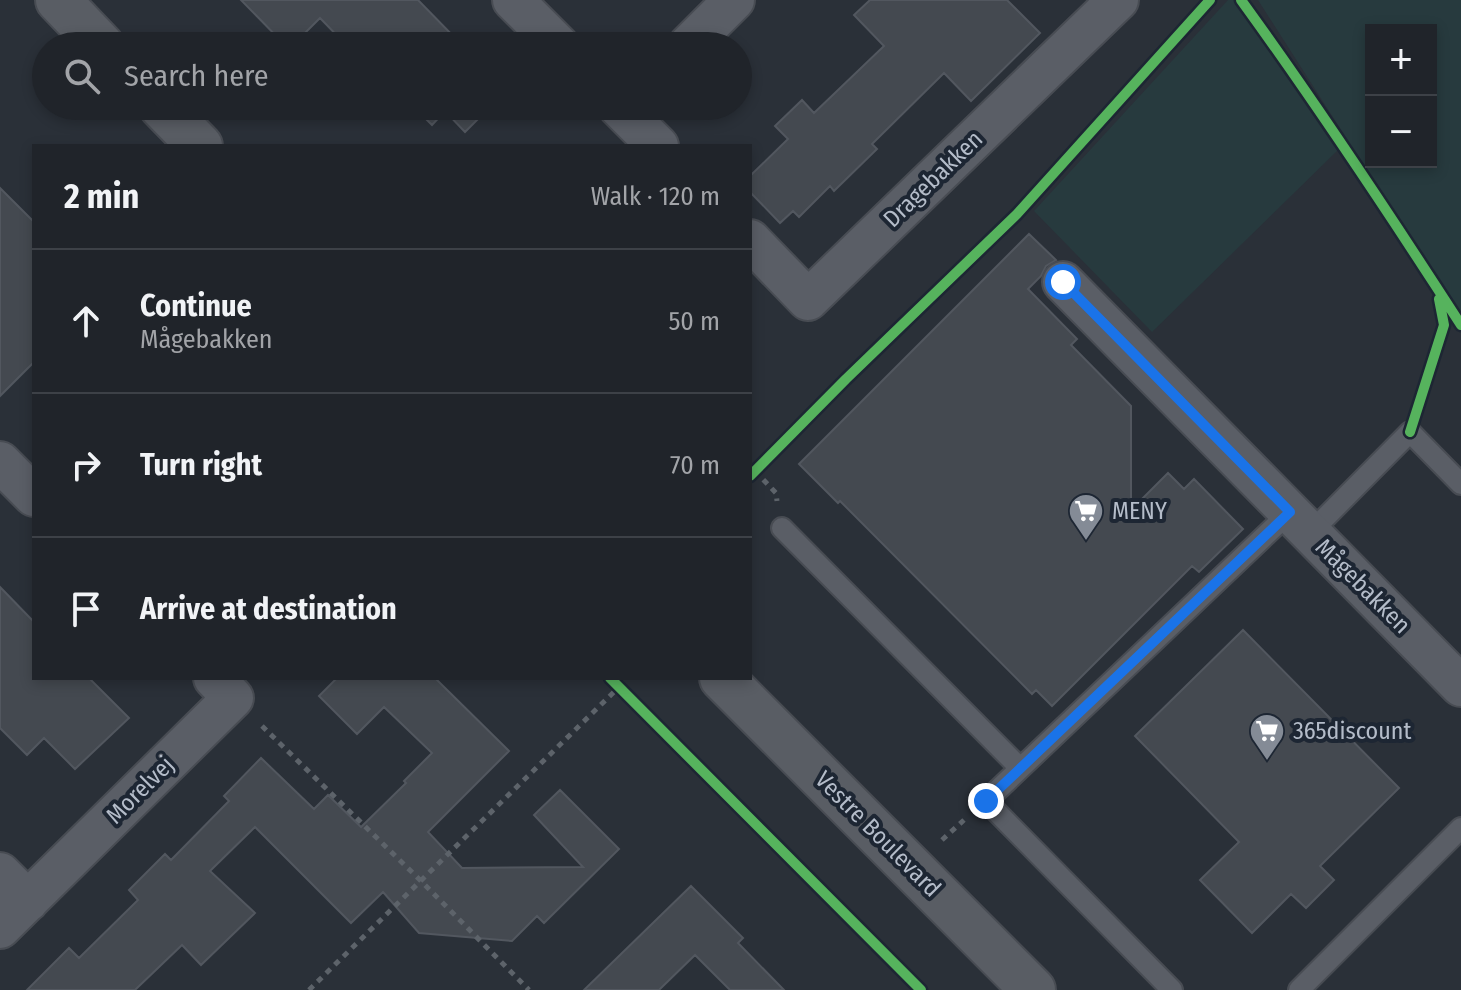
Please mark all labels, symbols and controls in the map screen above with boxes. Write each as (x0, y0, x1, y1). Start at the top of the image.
map controls (1365, 24, 1437, 168)
button: + (1365, 24, 1437, 96)
search box (32, 32, 752, 120)
icon: search (60, 54, 104, 98)
text: Search here (124, 58, 269, 94)
button: − (1365, 96, 1437, 168)
street label: Dragebakken (878, 125, 988, 233)
text: 2 min (64, 176, 139, 217)
text: Walk · 120 m (591, 181, 720, 212)
route start (1045, 264, 1081, 300)
text: Continue (140, 288, 252, 324)
icon: ahead (64, 299, 108, 343)
text: 50 m (668, 306, 720, 337)
text: Mågebakken (140, 324, 273, 355)
icon: right (64, 443, 108, 487)
text: Turn right (140, 447, 262, 483)
text: 70 m (670, 450, 720, 481)
supermarket icon: MENY (1067, 492, 1105, 542)
place label: MENY (1112, 497, 1167, 525)
street label: Mågebakken (1310, 533, 1416, 639)
icon: arrive (64, 587, 108, 631)
text: Arrive at destination (140, 591, 397, 627)
supermarket icon: 365discount (1248, 712, 1286, 762)
place label: 365discount (1293, 717, 1411, 745)
street label: Morelvej (100, 750, 180, 830)
street label: Vestre Boulevard (810, 766, 946, 902)
route end (968, 783, 1004, 819)

